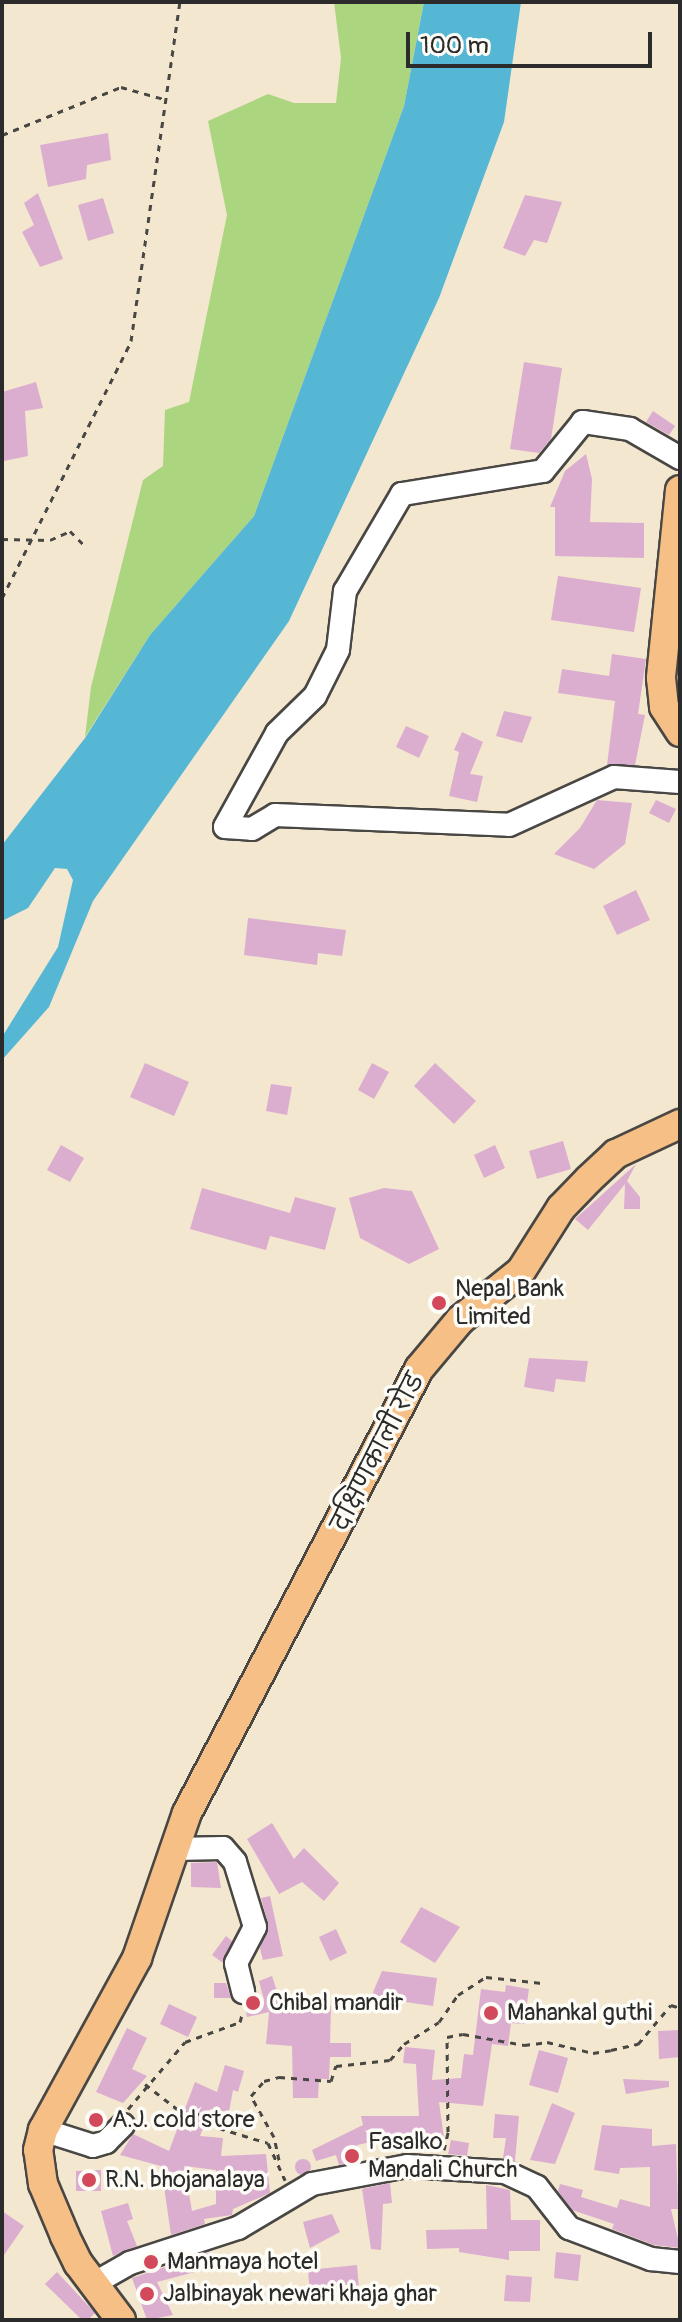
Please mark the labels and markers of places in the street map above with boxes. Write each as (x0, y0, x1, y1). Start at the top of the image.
place label: Nepal Bank Limited (455, 1275, 564, 1331)
marker: Nepal Bank Limited (430, 1294, 448, 1312)
place label: Chibal mandir (269, 1989, 403, 2017)
marker: Chibal mandir (244, 1994, 262, 2012)
place label: Mahankal guthi (507, 1999, 652, 2027)
marker: Mahankal guthi (482, 2004, 500, 2022)
place label: A.J. cold store (112, 2106, 255, 2134)
marker: A.J. cold store (87, 2111, 105, 2129)
place label: Fasalko Mandali Church (368, 2128, 518, 2184)
marker: Fasalko Mandali Church (343, 2147, 361, 2165)
place label: R.N. bhojanalaya (105, 2166, 265, 2194)
marker: R.N. bhojanalaya (80, 2171, 98, 2189)
place label: Manmaya hotel (167, 2248, 319, 2276)
marker: Manmaya hotel (142, 2253, 160, 2271)
place label: Jalbinayak newari khaja ghar (163, 2280, 437, 2308)
marker: Jalbinayak newari khaja ghar (138, 2285, 156, 2303)

